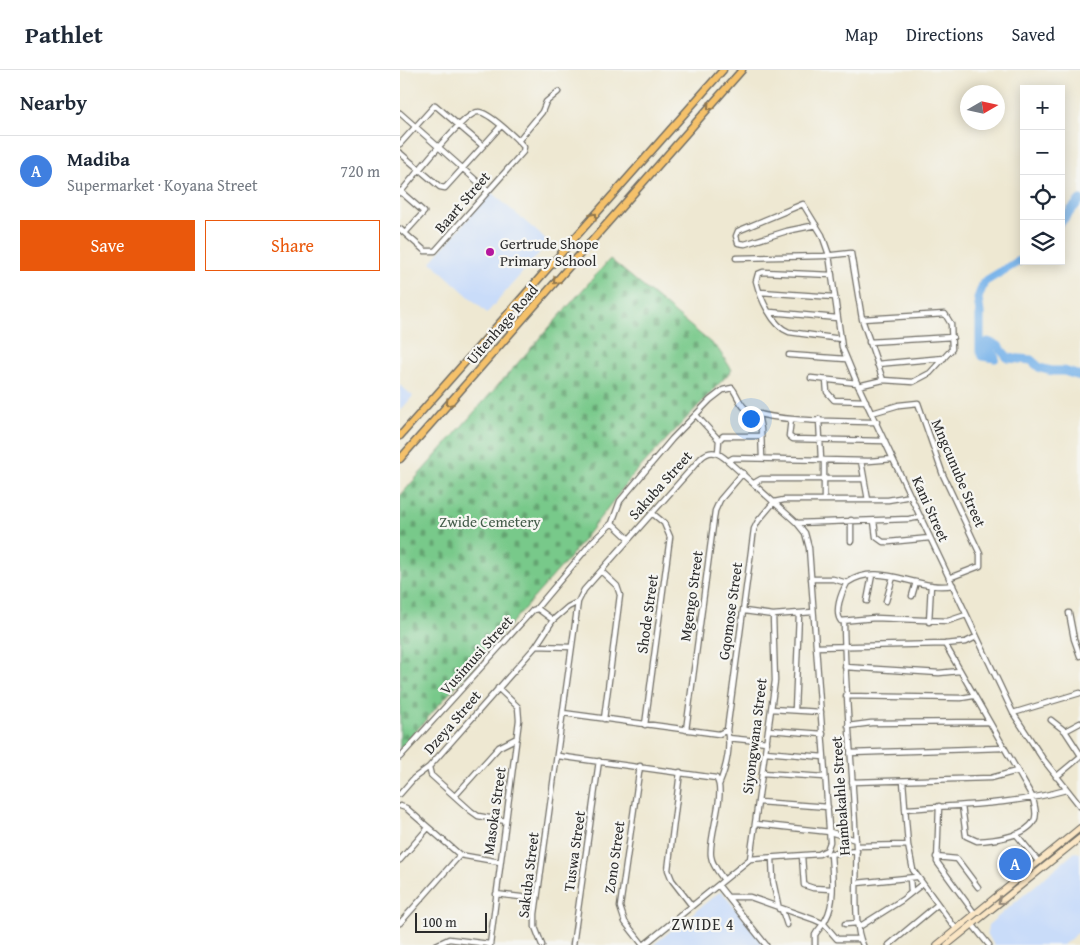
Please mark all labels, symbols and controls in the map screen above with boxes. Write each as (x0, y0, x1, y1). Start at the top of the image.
text: Pathlet (25, 17, 103, 52)
text: Map (845, 21, 878, 48)
text: Directions (906, 21, 983, 48)
text: Saved (1011, 21, 1055, 48)
north arrow (960, 85, 1005, 130)
map controls (1020, 85, 1065, 265)
button: + (1020, 85, 1065, 130)
text: Nearby (20, 87, 87, 118)
one-way arrow (706, 101, 715, 110)
button: − (1020, 130, 1065, 175)
text: Madiba (67, 145, 130, 173)
text: A (31, 159, 41, 183)
text: 720 m (340, 159, 380, 183)
street label: Baart Street (429, 166, 495, 237)
text: Supermarket · Koyana Street (67, 173, 258, 197)
button: locate (1020, 175, 1065, 220)
one-way arrow (588, 212, 597, 221)
button: Save (20, 220, 195, 271)
button: Share (205, 220, 380, 271)
button: layers (1020, 220, 1065, 265)
place label: Gertrude Shope Primary School (500, 233, 599, 271)
marker: Gertrude Shope Primary School (484, 246, 496, 258)
one-way arrow (553, 276, 562, 285)
street label: Uitenhage Road (461, 280, 543, 368)
one-way arrow (446, 398, 455, 407)
your location (738, 406, 764, 432)
street label: Mngcunube Street (927, 416, 992, 531)
street label: Sakuba Street (623, 445, 697, 524)
street label: Kani Street (907, 473, 955, 546)
park label: Zwide Cemetery (439, 511, 541, 532)
street label: Mgengo Street (674, 548, 708, 643)
street label: Gqomose Street (713, 560, 747, 661)
street label: Shode Street (631, 572, 663, 655)
street label: Vusimusi Street (435, 610, 518, 699)
street label: Siyongwana Street (736, 676, 772, 795)
street label: Dzeya Street (418, 685, 486, 758)
street label: Hambakahle Street (825, 735, 855, 856)
street label: Masoka Street (477, 765, 511, 857)
street label: Tuswa Street (558, 809, 590, 893)
street label: Zono Street (599, 819, 630, 895)
street label: Sakuba Street (512, 830, 544, 919)
pin: A (999, 845, 1031, 883)
one-way arrow (998, 896, 1007, 904)
scale bar (415, 910, 488, 933)
text: 100 m (422, 912, 457, 932)
district label: ZWIDE 4 (671, 912, 735, 936)

